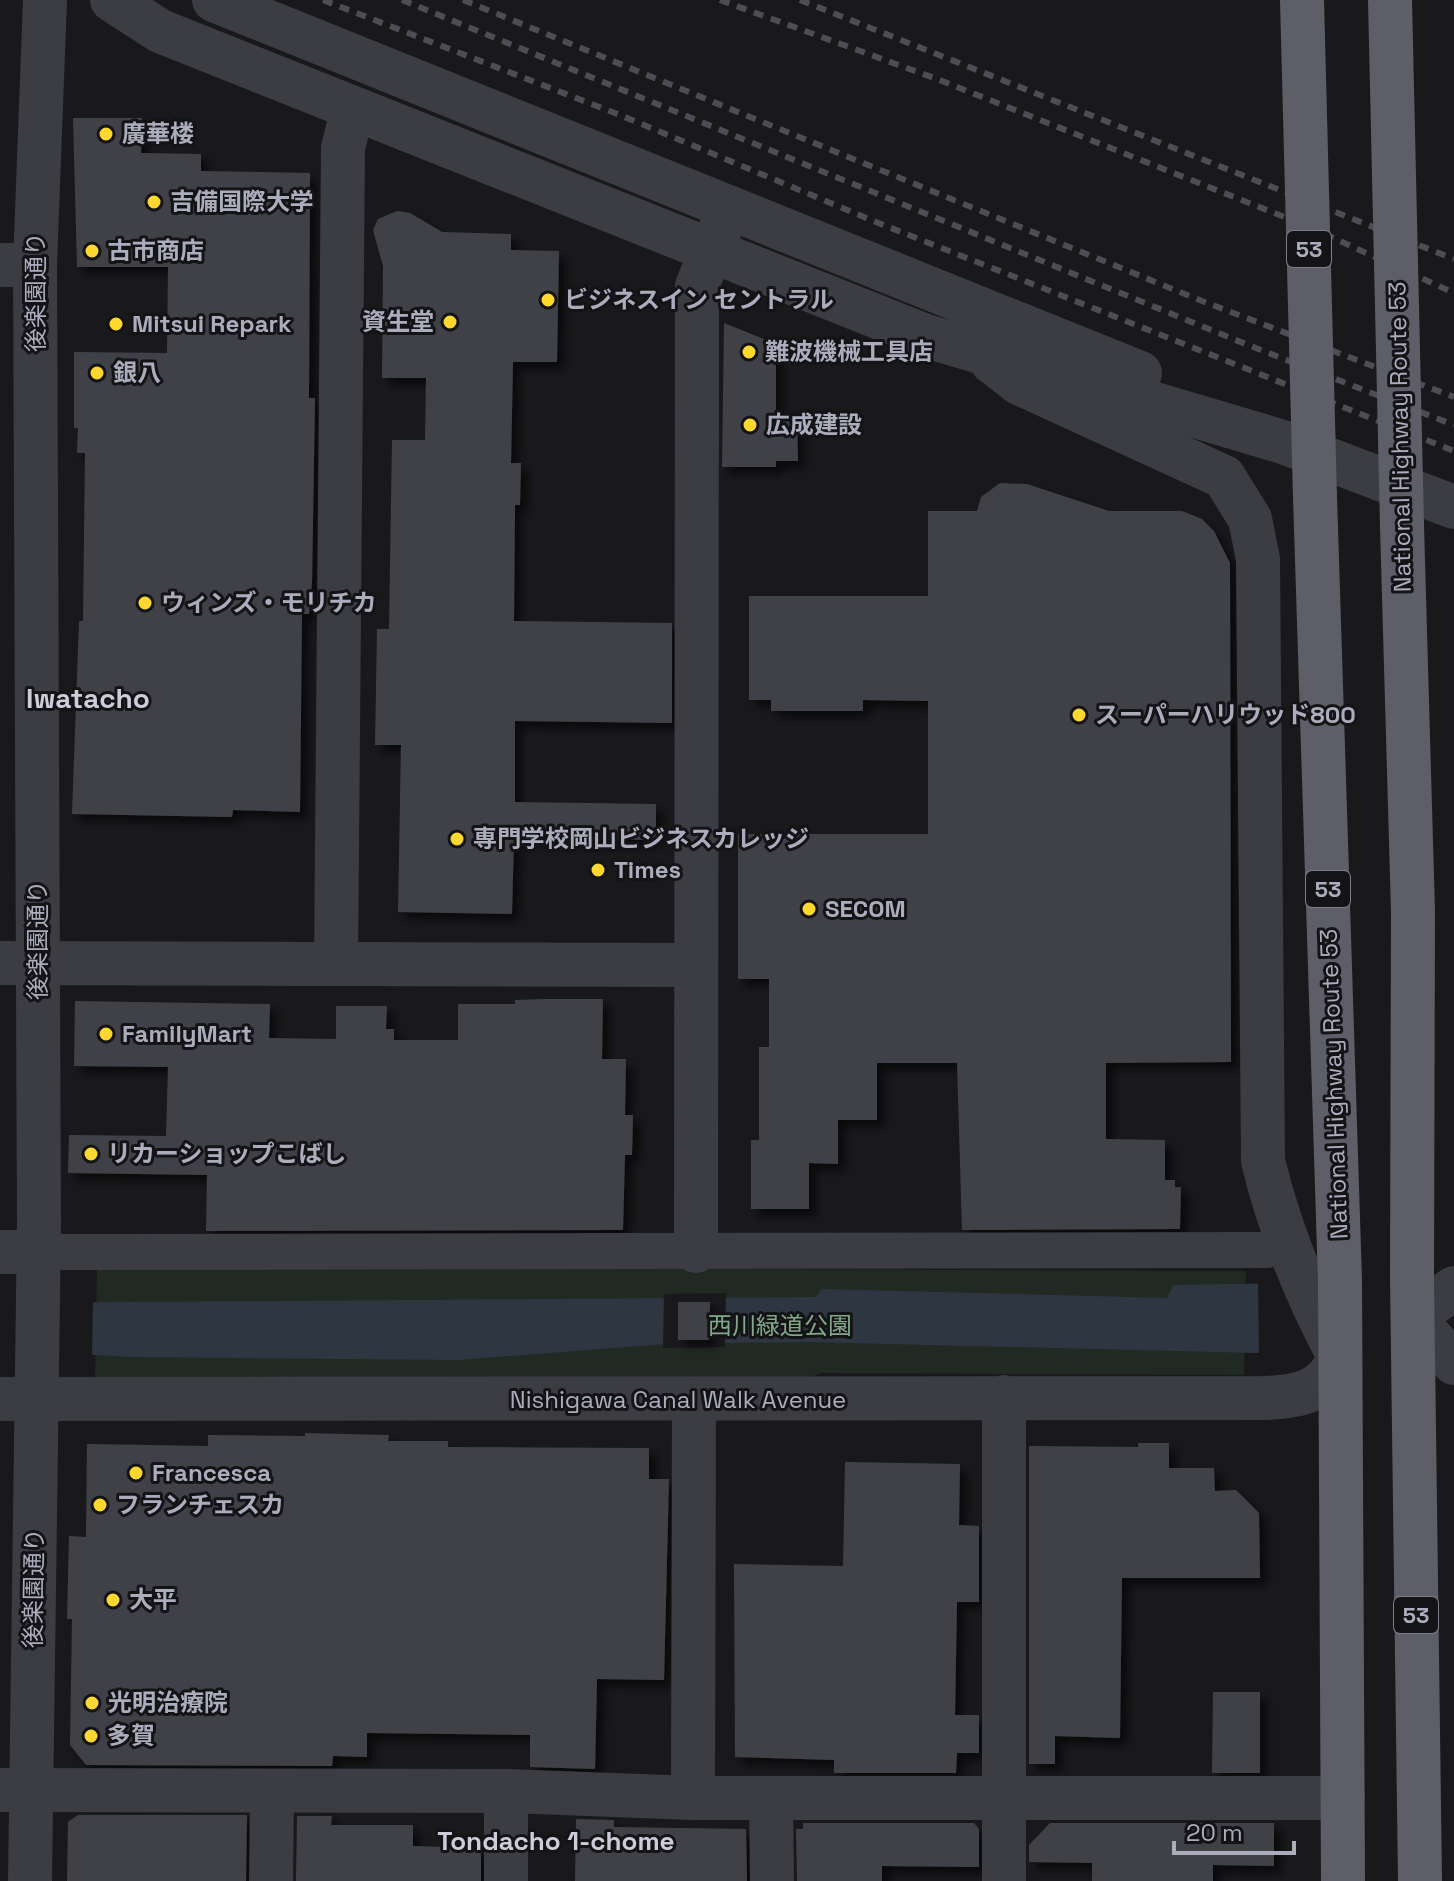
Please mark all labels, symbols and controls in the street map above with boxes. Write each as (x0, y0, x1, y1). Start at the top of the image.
place label: 廣華楼 (122, 118, 194, 149)
marker: 廣華楼 (97, 125, 115, 143)
place label: 吉備国際大学 (170, 186, 314, 217)
marker: 吉備国際大学 (145, 193, 163, 211)
road number: 53 (1287, 231, 1331, 267)
street label: 後楽園通り (20, 232, 51, 352)
place label: 古市商店 (108, 235, 204, 266)
marker: 古市商店 (83, 242, 101, 260)
street label: National Highway Route 53 (1381, 281, 1418, 593)
place label: ビジネスイン セントラル (564, 284, 834, 315)
marker: ビジネスイン セントラル (539, 291, 557, 309)
place label: 資生堂 (362, 306, 434, 337)
place label: Mitsui Repark (132, 308, 292, 339)
marker: 資生堂 (441, 313, 459, 331)
marker: Mitsui Repark (107, 315, 125, 333)
place label: 難波機械工具店 (765, 336, 933, 367)
marker: 難波機械工具店 (740, 343, 758, 361)
place label: 銀八 (113, 357, 161, 388)
marker: 銀八 (88, 364, 106, 382)
place label: 広成建設 (766, 409, 862, 440)
marker: 広成建設 (741, 416, 759, 434)
place label: ウィンズ・モリチカ (161, 587, 377, 618)
marker: ウィンズ・モリチカ (136, 594, 154, 612)
district label: Iwatacho (26, 680, 150, 716)
place label: スーパーハリウッド800 (1095, 699, 1356, 730)
marker: スーパーハリウッド800 (1070, 706, 1088, 724)
place label: 専門学校岡山ビジネスカレッジ (473, 823, 809, 854)
marker: 専門学校岡山ビジネスカレッジ (448, 830, 466, 848)
place label: Times (614, 854, 681, 885)
marker: Times (589, 861, 607, 879)
road number: 53 (1306, 871, 1350, 907)
street label: 後楽園通り (22, 880, 53, 1000)
place label: SECOM (825, 893, 906, 924)
marker: SECOM (800, 900, 818, 918)
street label: National Highway Route 53 (1313, 928, 1354, 1240)
place label: FamilyMart (122, 1018, 252, 1049)
marker: FamilyMart (97, 1025, 115, 1043)
place label: リカーショップこばし (107, 1138, 347, 1169)
marker: リカーショップこばし (82, 1145, 100, 1163)
park label: 西川緑道公園 (708, 1310, 852, 1341)
street label: Nishigawa Canal Walk Avenue (510, 1384, 846, 1415)
place label: Francesca (152, 1457, 271, 1488)
marker: Francesca (127, 1464, 145, 1482)
place label: フランチェスカ (116, 1489, 284, 1520)
marker: フランチェスカ (91, 1496, 109, 1514)
street label: 後楽園通り (17, 1528, 50, 1648)
place label: 大平 (129, 1584, 177, 1615)
marker: 大平 (104, 1591, 122, 1609)
road number: 53 (1394, 1597, 1438, 1633)
place label: 光明治療院 (108, 1687, 228, 1718)
marker: 光明治療院 (83, 1694, 101, 1712)
place label: 多賀 (107, 1720, 155, 1751)
marker: 多賀 (82, 1727, 100, 1745)
scale bar (1174, 1805, 1294, 1855)
text: 20 m (1186, 1817, 1243, 1848)
district label: Tondacho 1-chome (437, 1824, 675, 1858)

